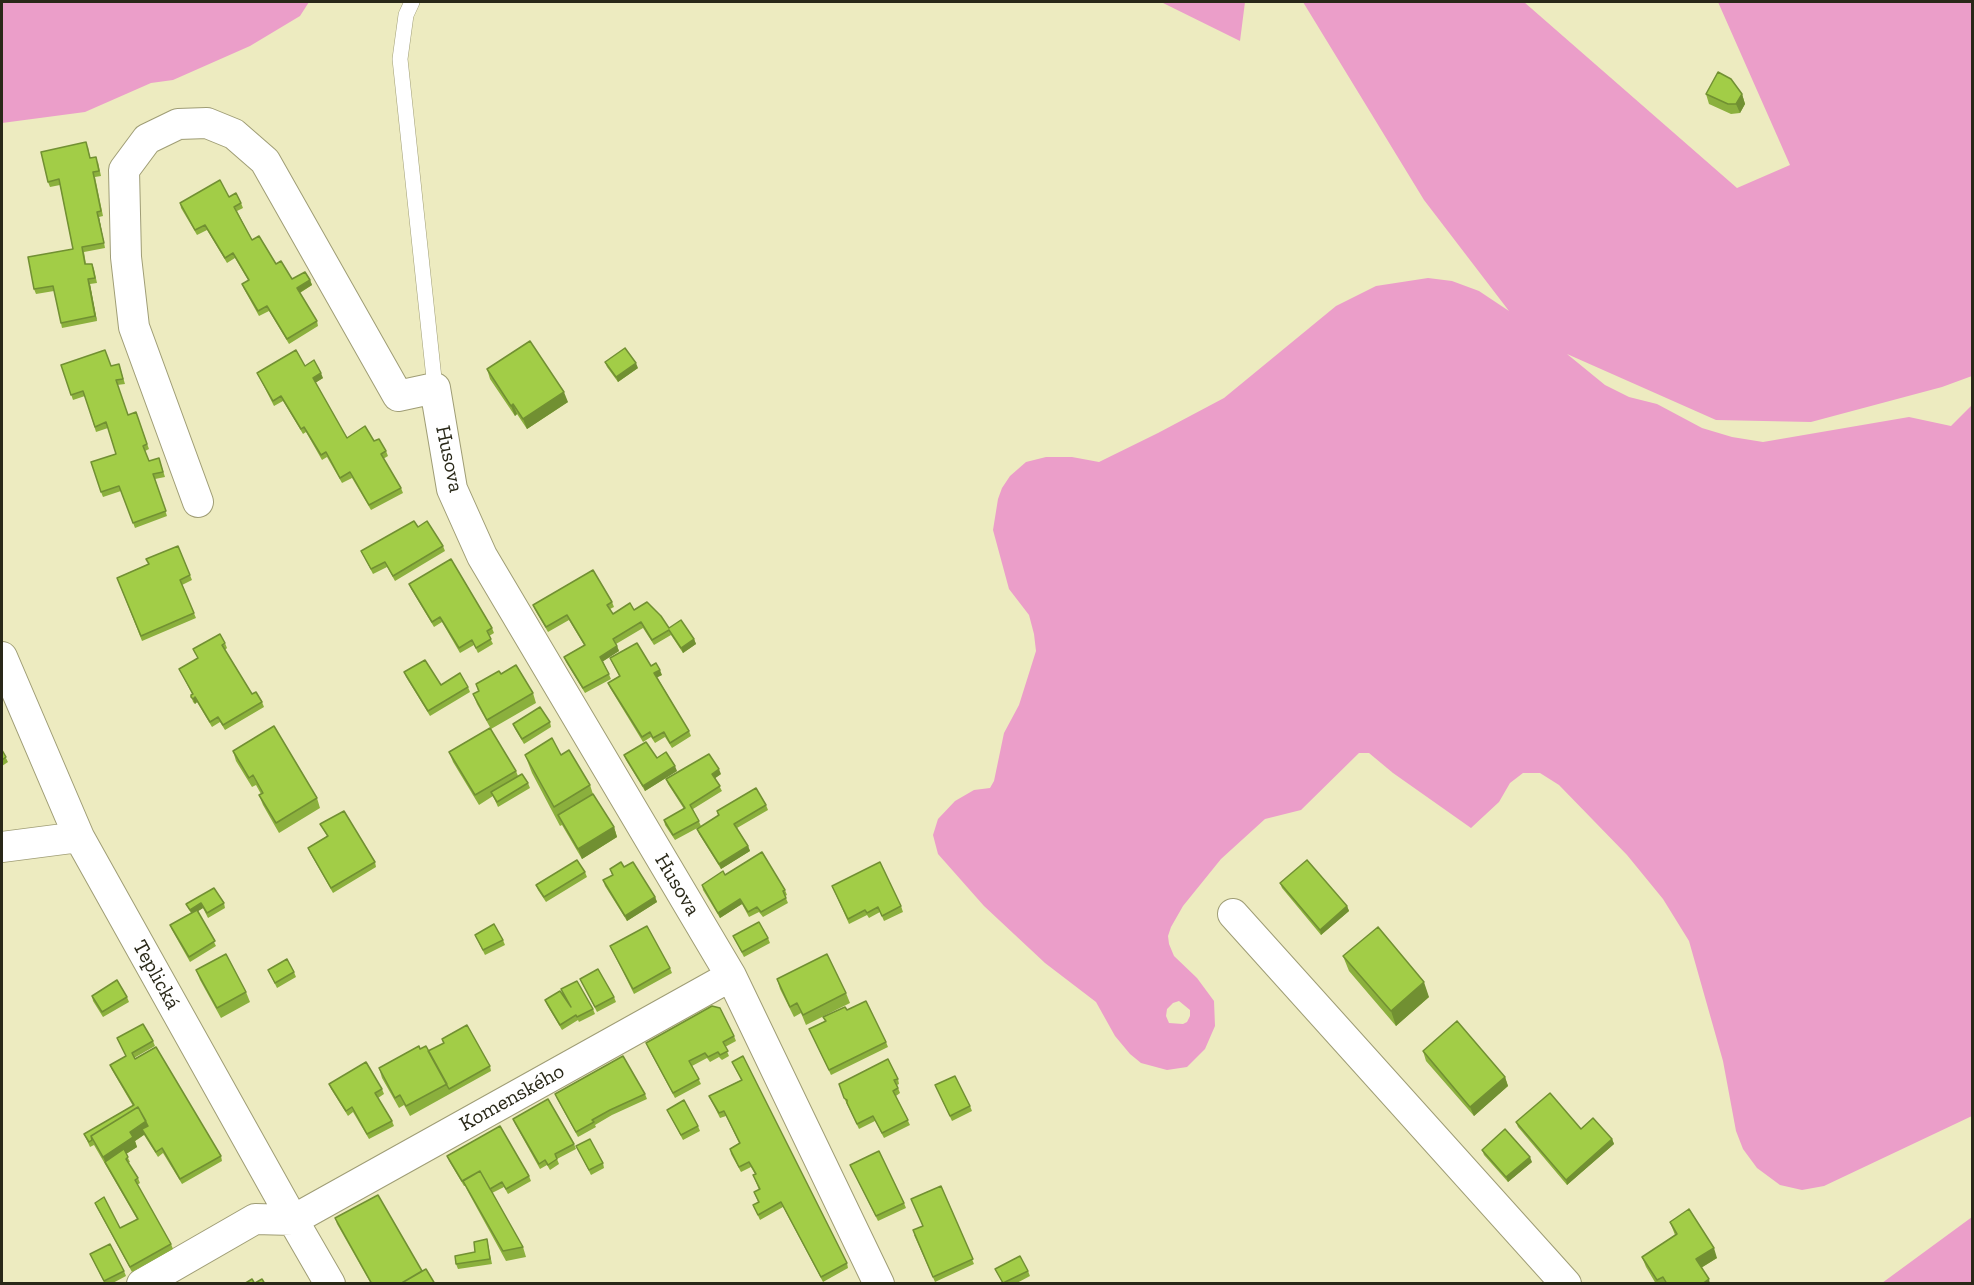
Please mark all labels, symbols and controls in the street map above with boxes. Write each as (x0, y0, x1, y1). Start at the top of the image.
street label: Husova (430, 423, 468, 495)
street label: Husova (649, 850, 705, 920)
street label: Teplická (127, 936, 185, 1014)
street label: Komenského (455, 1059, 569, 1137)

